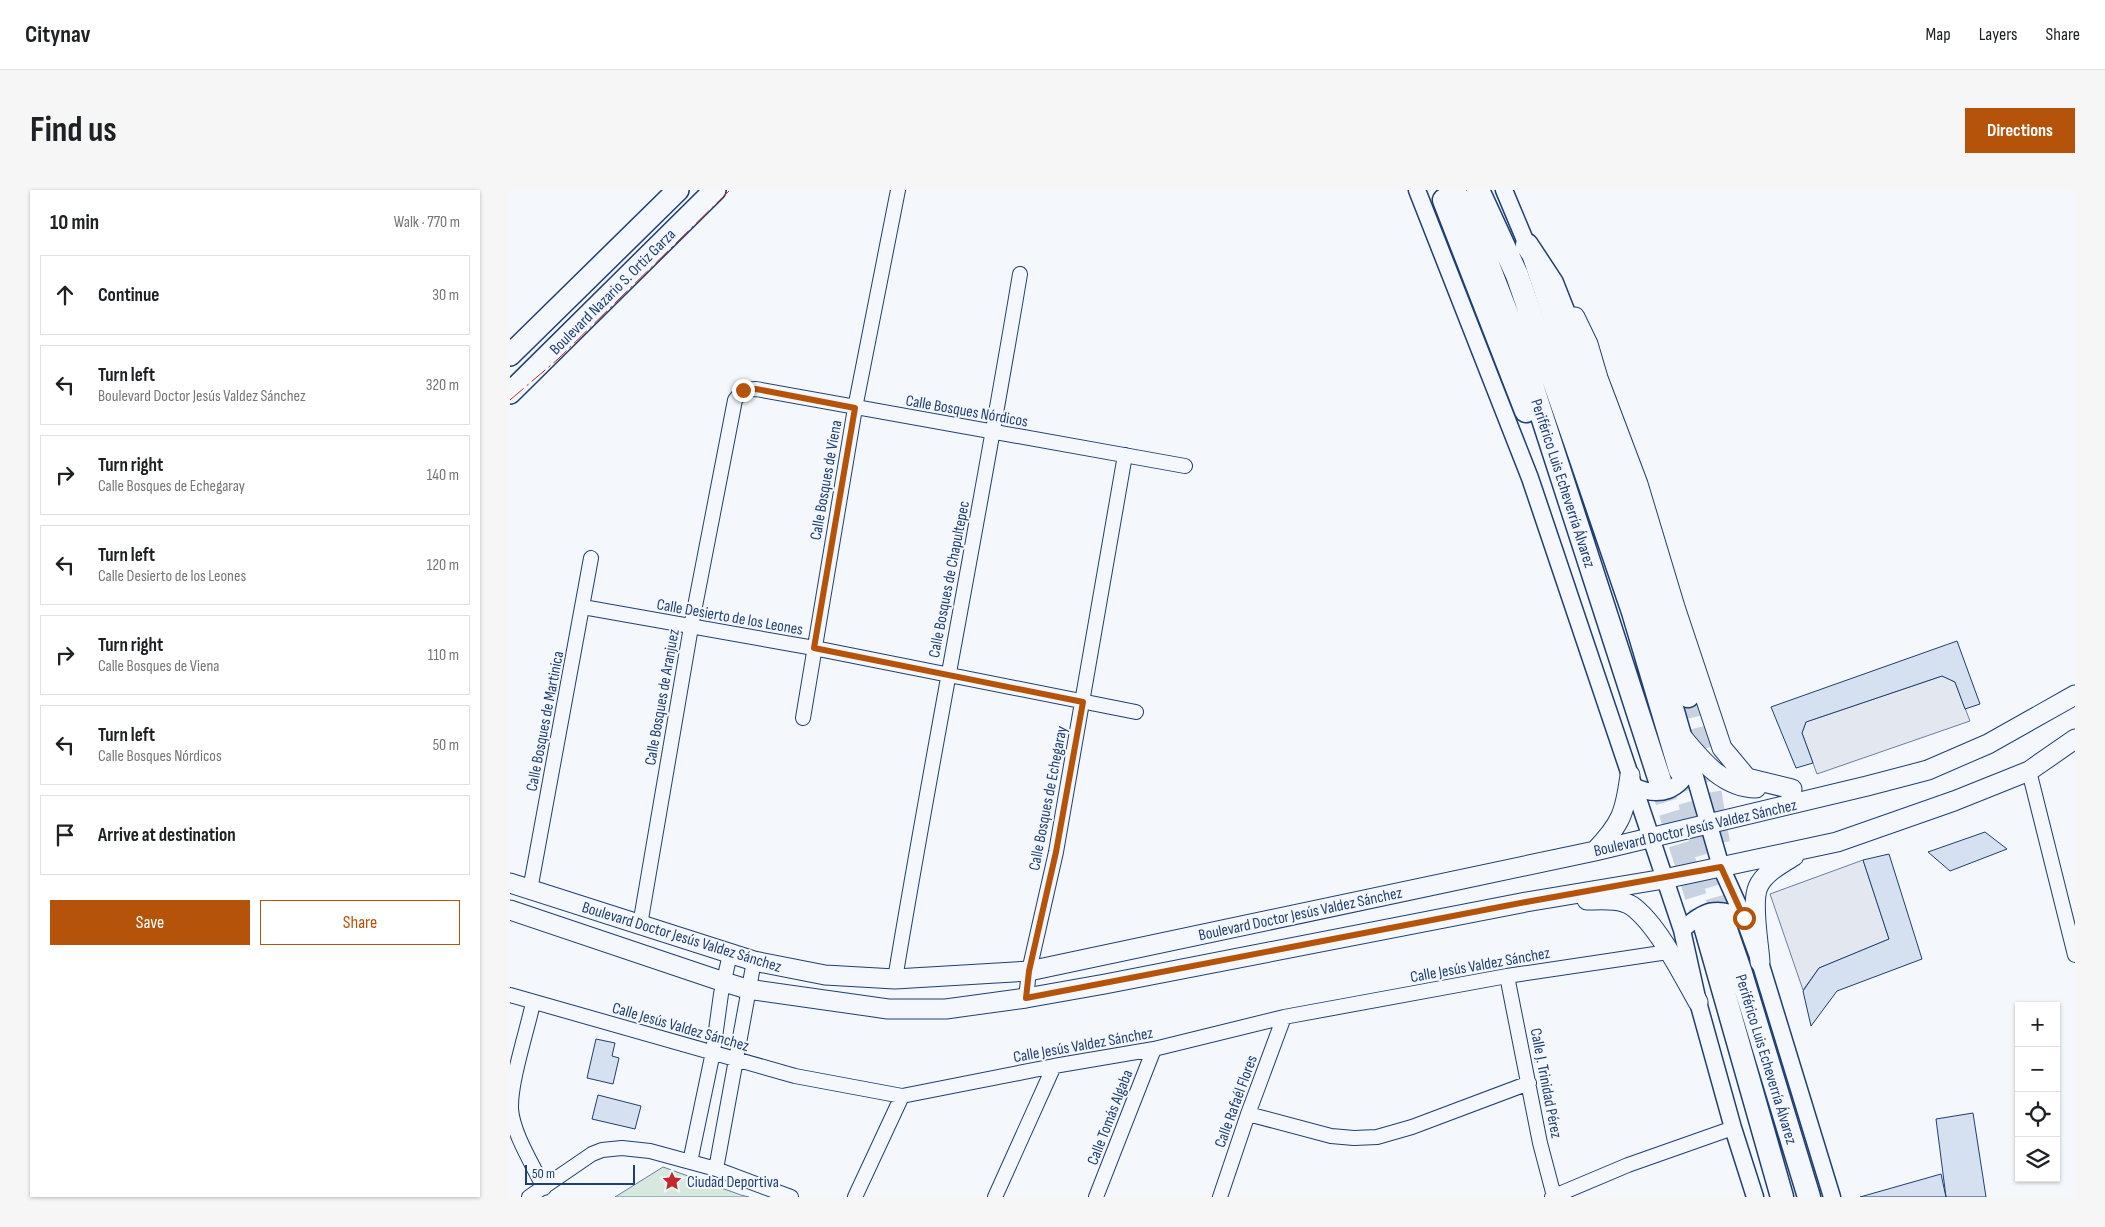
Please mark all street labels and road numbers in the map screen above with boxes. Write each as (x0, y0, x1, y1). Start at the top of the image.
street label: Boulevard Nazario S. Ortiz Garza (546, 225, 680, 359)
street label: Calle Bosques Nórdicos (904, 391, 1030, 432)
street label: Periférico Luis Echeverría Álvarez (1526, 397, 1599, 571)
street label: Calle Bosques de Viena (807, 419, 846, 542)
street label: Calle Bosques de Chapultepec (925, 499, 974, 659)
street label: Calle Desierto de los Leones (655, 595, 805, 640)
street label: Calle Bosques de Aranjuez (641, 627, 684, 767)
street label: Calle Bosques de Martinica (523, 650, 568, 793)
street label: Calle Bosques de Echegaray (1025, 724, 1072, 872)
street label: Boulevard Doctor Jesús Valdez Sánchez (1592, 796, 1799, 861)
street label: Boulevard Doctor Jesús Valdez Sánchez (1197, 884, 1404, 945)
street label: Boulevard Doctor Jesús Valdez Sánchez (579, 898, 784, 977)
street label: Calle Jesús Valdez Sánchez (1409, 944, 1552, 987)
street label: Periférico Luis Echeverría Álvarez (1731, 972, 1801, 1147)
street label: Calle Jesús Valdez Sánchez (610, 999, 751, 1056)
street label: Calle Jesús Valdez Sánchez (1012, 1024, 1155, 1067)
street label: Calle J. Trinidad Pérez (1526, 1027, 1566, 1140)
street label: Calle Rafaél Flores (1211, 1053, 1262, 1150)
street label: Calle Tomás Algaba (1084, 1067, 1137, 1168)

